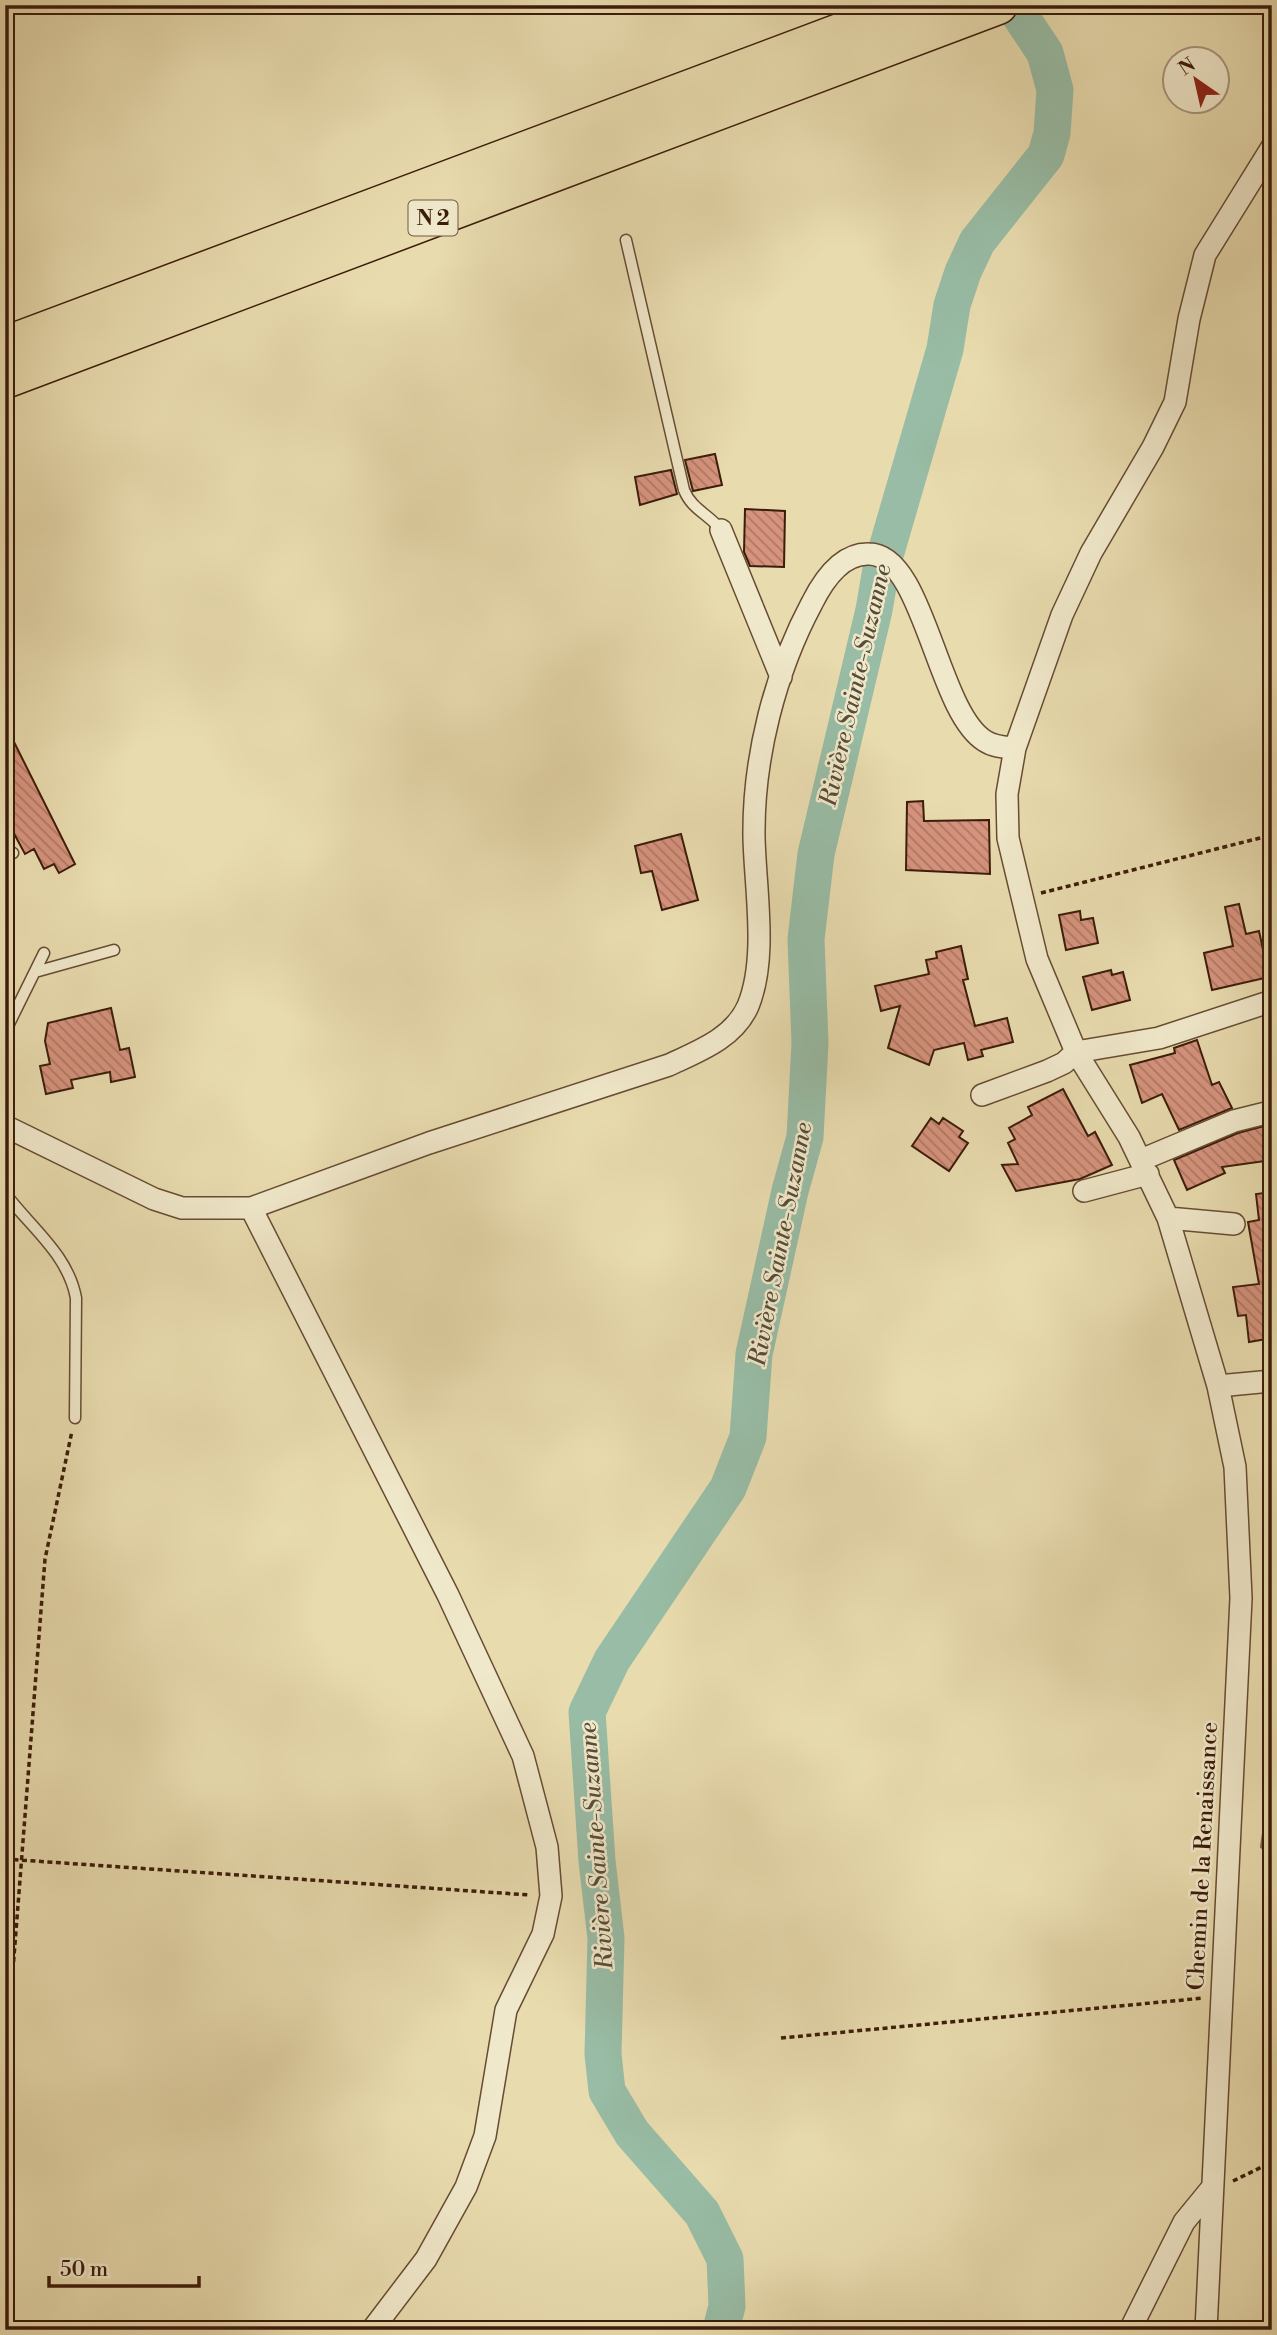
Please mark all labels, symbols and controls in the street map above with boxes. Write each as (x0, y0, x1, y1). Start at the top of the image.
north arrow (1162, 46, 1232, 116)
text: N (1174, 53, 1200, 81)
road number: N 2 (408, 200, 458, 235)
water label: Rivière Sainte-Suzanne (813, 561, 898, 810)
water label: Rivière Sainte-Suzanne (742, 1120, 819, 1370)
water label: Rivière Sainte-Suzanne (573, 1721, 621, 1972)
street label: Chemin de la Renaissance (1182, 1721, 1224, 1991)
scale bar (49, 2244, 200, 2288)
text: 50 m (60, 2257, 108, 2283)

